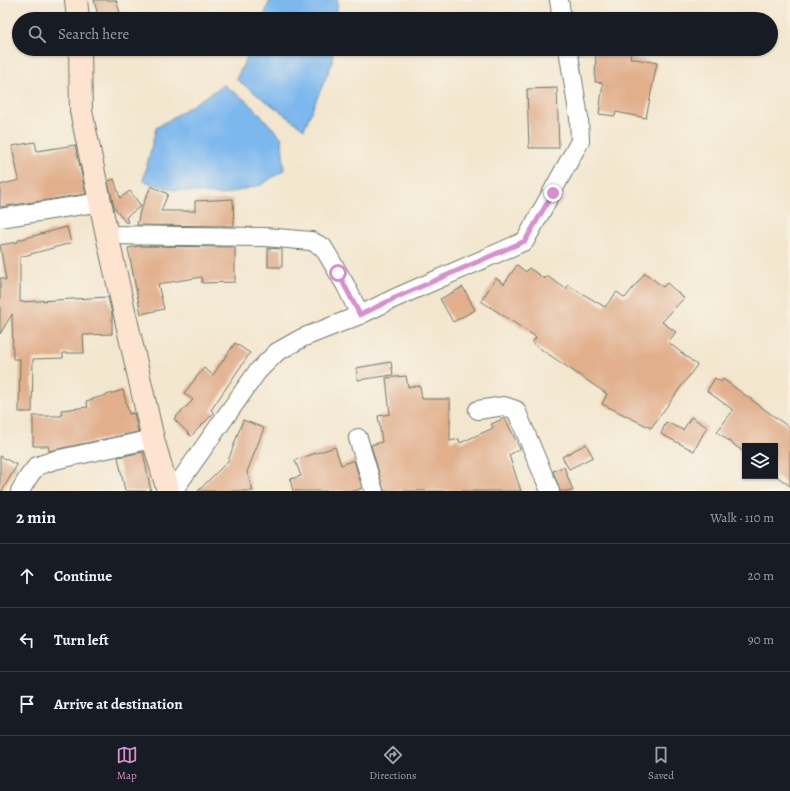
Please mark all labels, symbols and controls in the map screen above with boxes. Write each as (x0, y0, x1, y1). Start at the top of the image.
search box (12, 12, 778, 56)
icon: search (26, 23, 48, 45)
text: Search here (58, 24, 129, 44)
route end (544, 184, 562, 202)
route start (329, 264, 347, 282)
map controls (742, 443, 778, 479)
button: layers (742, 443, 778, 479)
text: 2 min (16, 506, 56, 529)
text: Walk · 110 m (710, 509, 774, 526)
icon: ahead (16, 565, 38, 587)
text: Continue (54, 566, 112, 586)
text: 20 m (748, 567, 774, 584)
icon: left (16, 629, 38, 651)
text: Turn left (54, 630, 109, 650)
text: 90 m (748, 631, 774, 648)
icon: arrive (16, 693, 38, 715)
text: Arrive at destination (54, 694, 183, 714)
tab: Map (116, 744, 138, 783)
tab: Directions (369, 744, 417, 783)
tab: Saved (648, 744, 674, 783)

